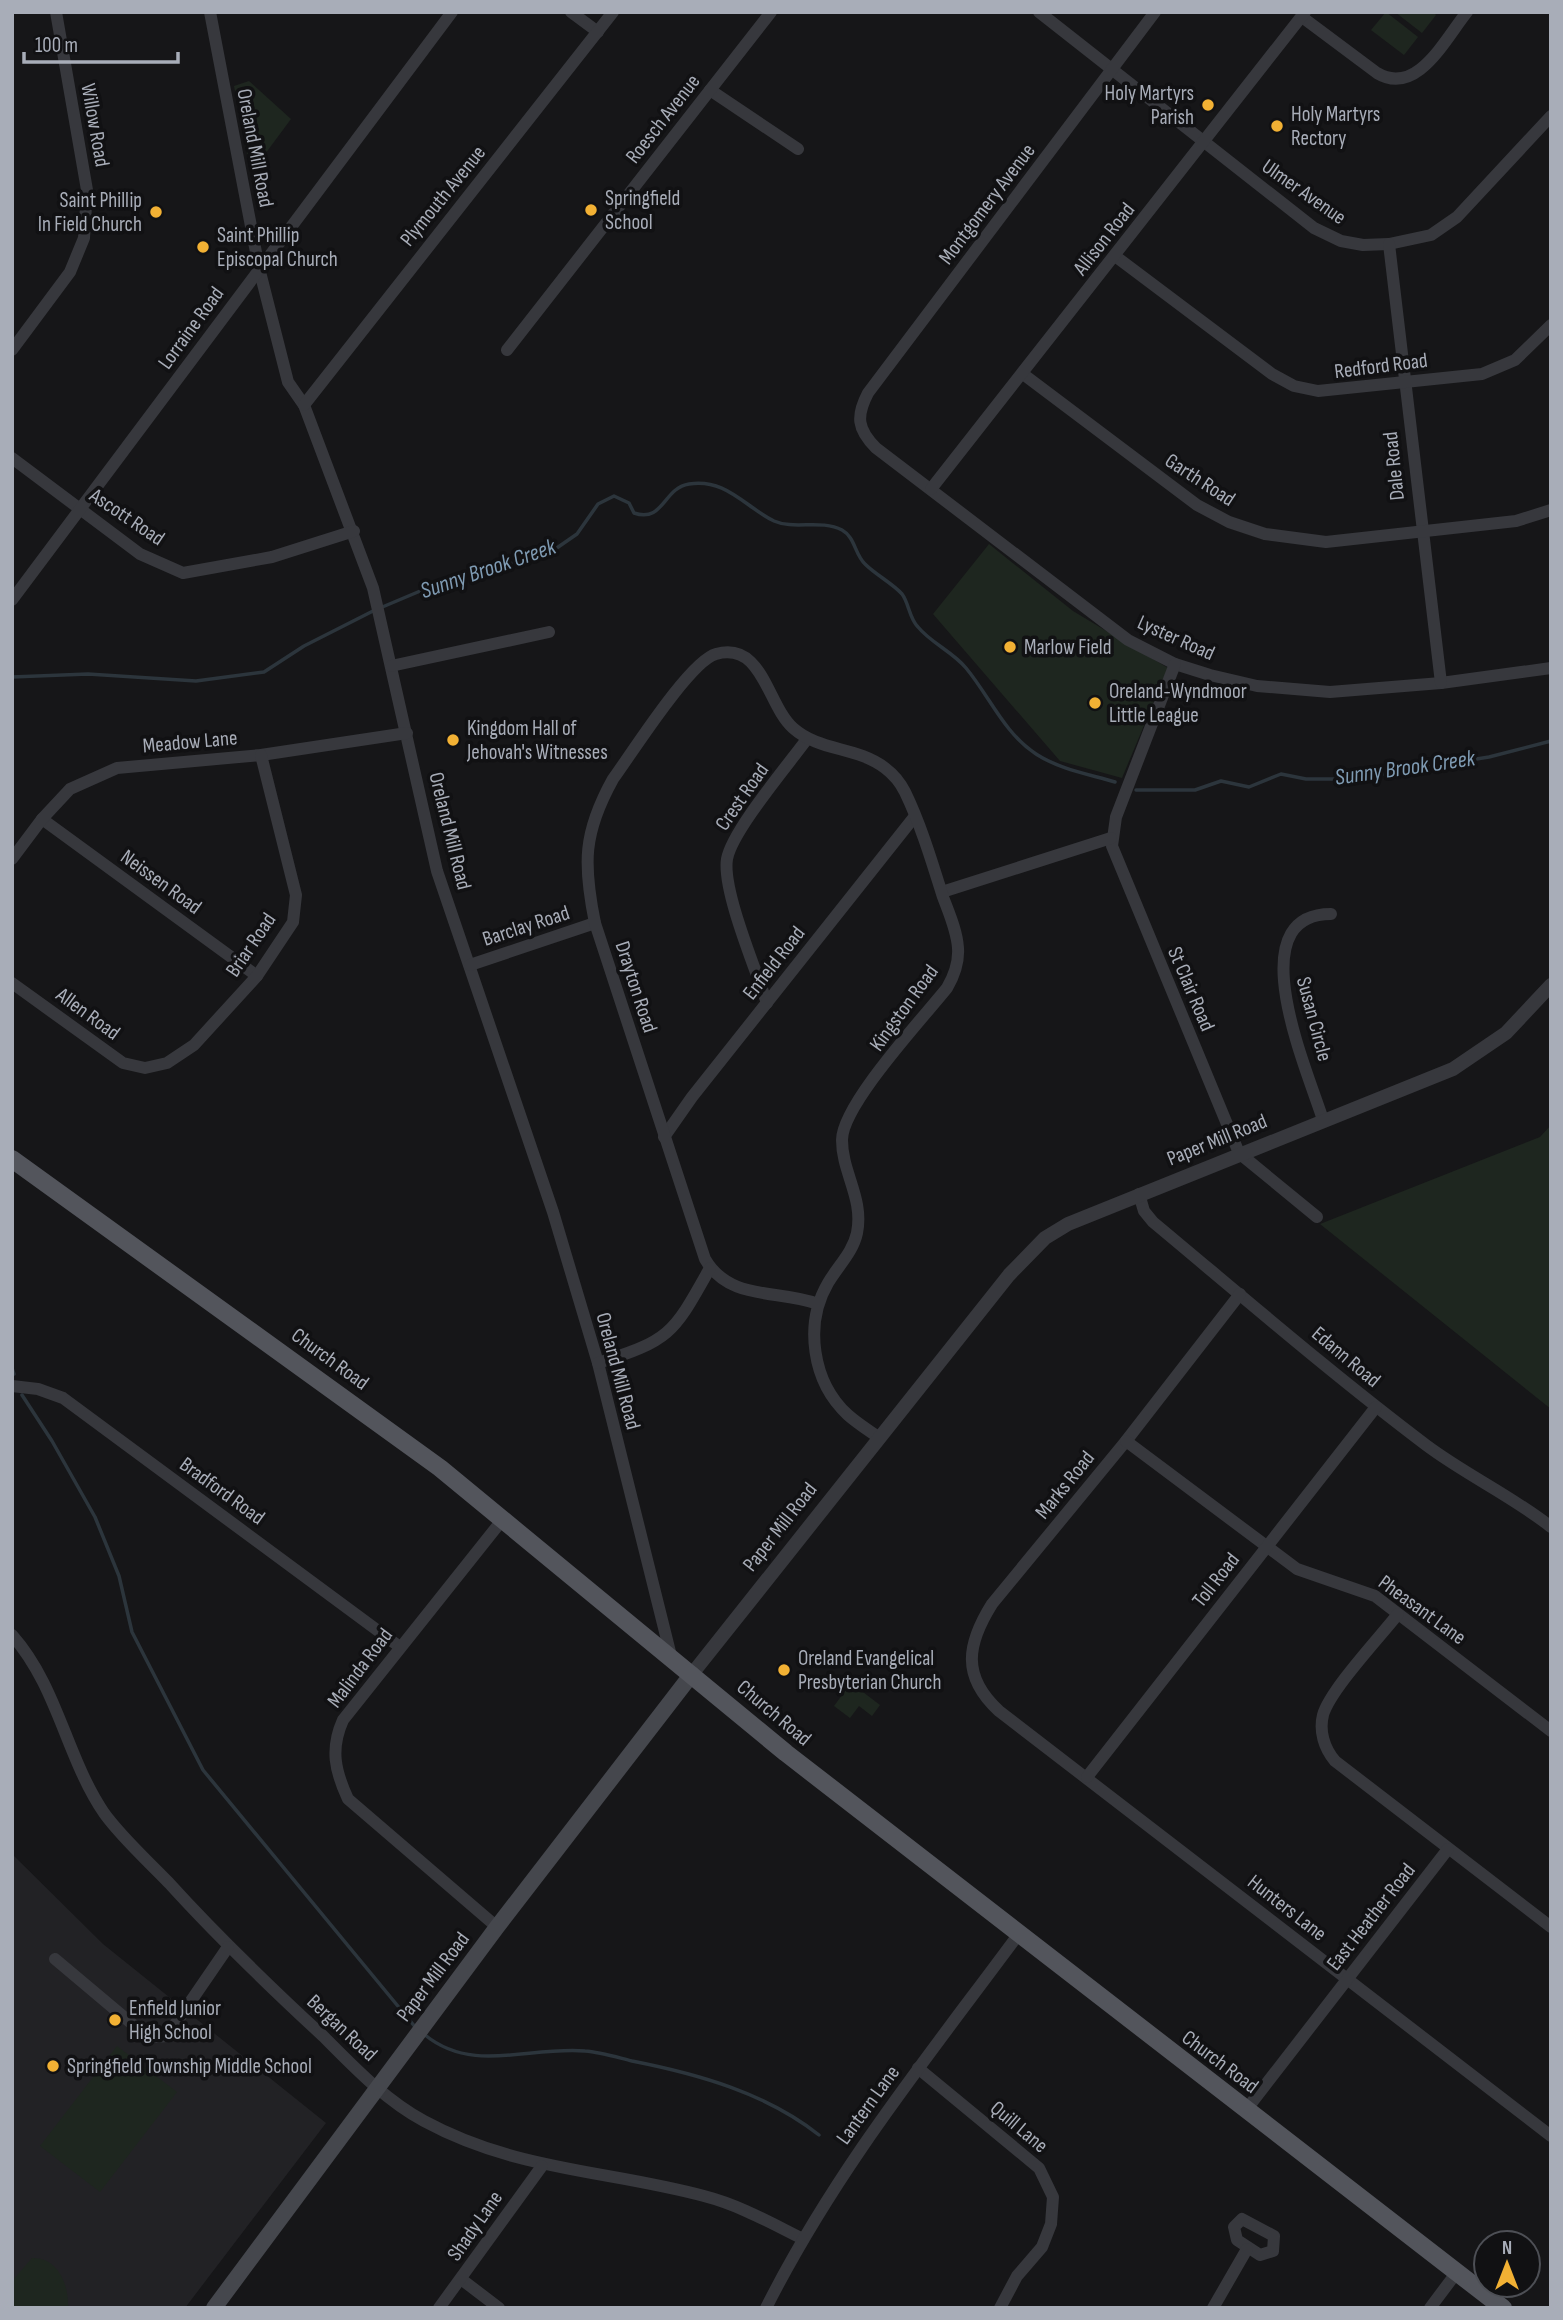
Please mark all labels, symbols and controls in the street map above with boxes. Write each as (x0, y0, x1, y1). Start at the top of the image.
scale bar (24, 21, 178, 65)
text: 100 m (35, 33, 78, 58)
street label: Roesch Avenue (620, 69, 706, 169)
street label: Willow Road (75, 81, 115, 169)
place label: Holy Martyrs Parish (1105, 81, 1194, 130)
street label: Oreland Mill Road (231, 87, 279, 209)
marker: Holy Martyrs Parish (1200, 97, 1216, 113)
place label: Holy Martyrs Rectory (1291, 102, 1380, 151)
marker: Holy Martyrs Rectory (1269, 118, 1285, 134)
street label: Montgomery Avenue (933, 139, 1041, 269)
street label: Plymouth Avenue (395, 141, 491, 251)
street label: Ulmer Avenue (1257, 154, 1351, 230)
place label: Springfield School (605, 186, 680, 235)
place label: Saint Phillip In Field Church (38, 188, 142, 237)
street label: Allison Road (1067, 198, 1140, 281)
marker: Springfield School (583, 202, 599, 218)
marker: Saint Phillip In Field Church (148, 204, 164, 220)
place label: Saint Phillip Episcopal Church (217, 223, 338, 272)
marker: Saint Phillip Episcopal Church (195, 239, 211, 255)
street label: Lorraine Road (153, 282, 229, 374)
street label: Redford Road (1333, 348, 1429, 384)
street label: Dale Road (1378, 430, 1410, 502)
street label: Garth Road (1160, 448, 1240, 512)
street label: Ascott Road (84, 482, 169, 551)
water label: Sunny Brook Creek (417, 532, 561, 605)
street label: Lyster Road (1133, 610, 1219, 666)
place label: Marlow Field (1024, 635, 1112, 660)
marker: Marlow Field (1002, 639, 1018, 655)
place label: Oreland-Wyndmoor Little League (1109, 679, 1247, 728)
marker: Oreland-Wyndmoor Little League (1087, 695, 1103, 711)
place label: Kingdom Hall of Jehovah's Witnesses (466, 716, 608, 765)
street label: Meadow Lane (142, 725, 238, 759)
marker: Kingdom Hall of Jehovah's Witnesses (445, 732, 461, 748)
water label: Sunny Brook Creek (1333, 744, 1478, 792)
street label: Crest Road (710, 758, 774, 836)
street label: Oreland Mill Road (423, 770, 477, 892)
street label: Neissen Road (116, 844, 206, 920)
street label: Barclay Road (479, 900, 573, 952)
street label: Briar Road (221, 908, 281, 982)
street label: Enfield Road (738, 921, 810, 1005)
street label: Drayton Road (610, 938, 662, 1036)
street label: St Clair Road (1162, 943, 1220, 1035)
street label: Kingston Road (864, 960, 944, 1056)
street label: Susan Circle (1291, 974, 1337, 1064)
street label: Allen Road (50, 982, 125, 1046)
street label: Paper Mill Road (1163, 1109, 1271, 1171)
street label: Oreland Mill Road (590, 1310, 646, 1432)
street label: Edann Road (1307, 1321, 1385, 1393)
street label: Church Road (287, 1323, 373, 1395)
street label: Marks Road (1030, 1446, 1100, 1524)
street label: Bradford Road (175, 1452, 269, 1530)
street label: Paper Mill Road (738, 1478, 822, 1576)
street label: Toll Road (1187, 1548, 1245, 1612)
street label: Pheasant Lane (1373, 1570, 1471, 1650)
street label: Malinda Road (322, 1623, 398, 1713)
place label: Oreland Evangelical Presbyterian Church (798, 1646, 941, 1695)
marker: Oreland Evangelical Presbyterian Church (776, 1662, 792, 1678)
street label: Church Road (732, 1675, 816, 1751)
street label: East Heather Road (1321, 1858, 1421, 1976)
street label: Hunters Lane (1243, 1869, 1331, 1947)
street label: Paper Mill Road (391, 1927, 475, 2027)
street label: Bergan Road (302, 1989, 382, 2067)
place label: Enfield Junior High School (129, 1996, 221, 2045)
marker: Enfield Junior High School (107, 2012, 123, 2028)
street label: Church Road (1177, 2025, 1263, 2099)
place label: Springfield Township Middle School (67, 2054, 312, 2079)
marker: Springfield Township Middle School (45, 2058, 61, 2074)
street label: Lantern Lane (831, 2061, 905, 2149)
street label: Quill Lane (985, 2096, 1053, 2158)
street label: Shady Lane (442, 2186, 508, 2266)
north arrow (1472, 2229, 1542, 2299)
text: N (1502, 2237, 1512, 2260)

